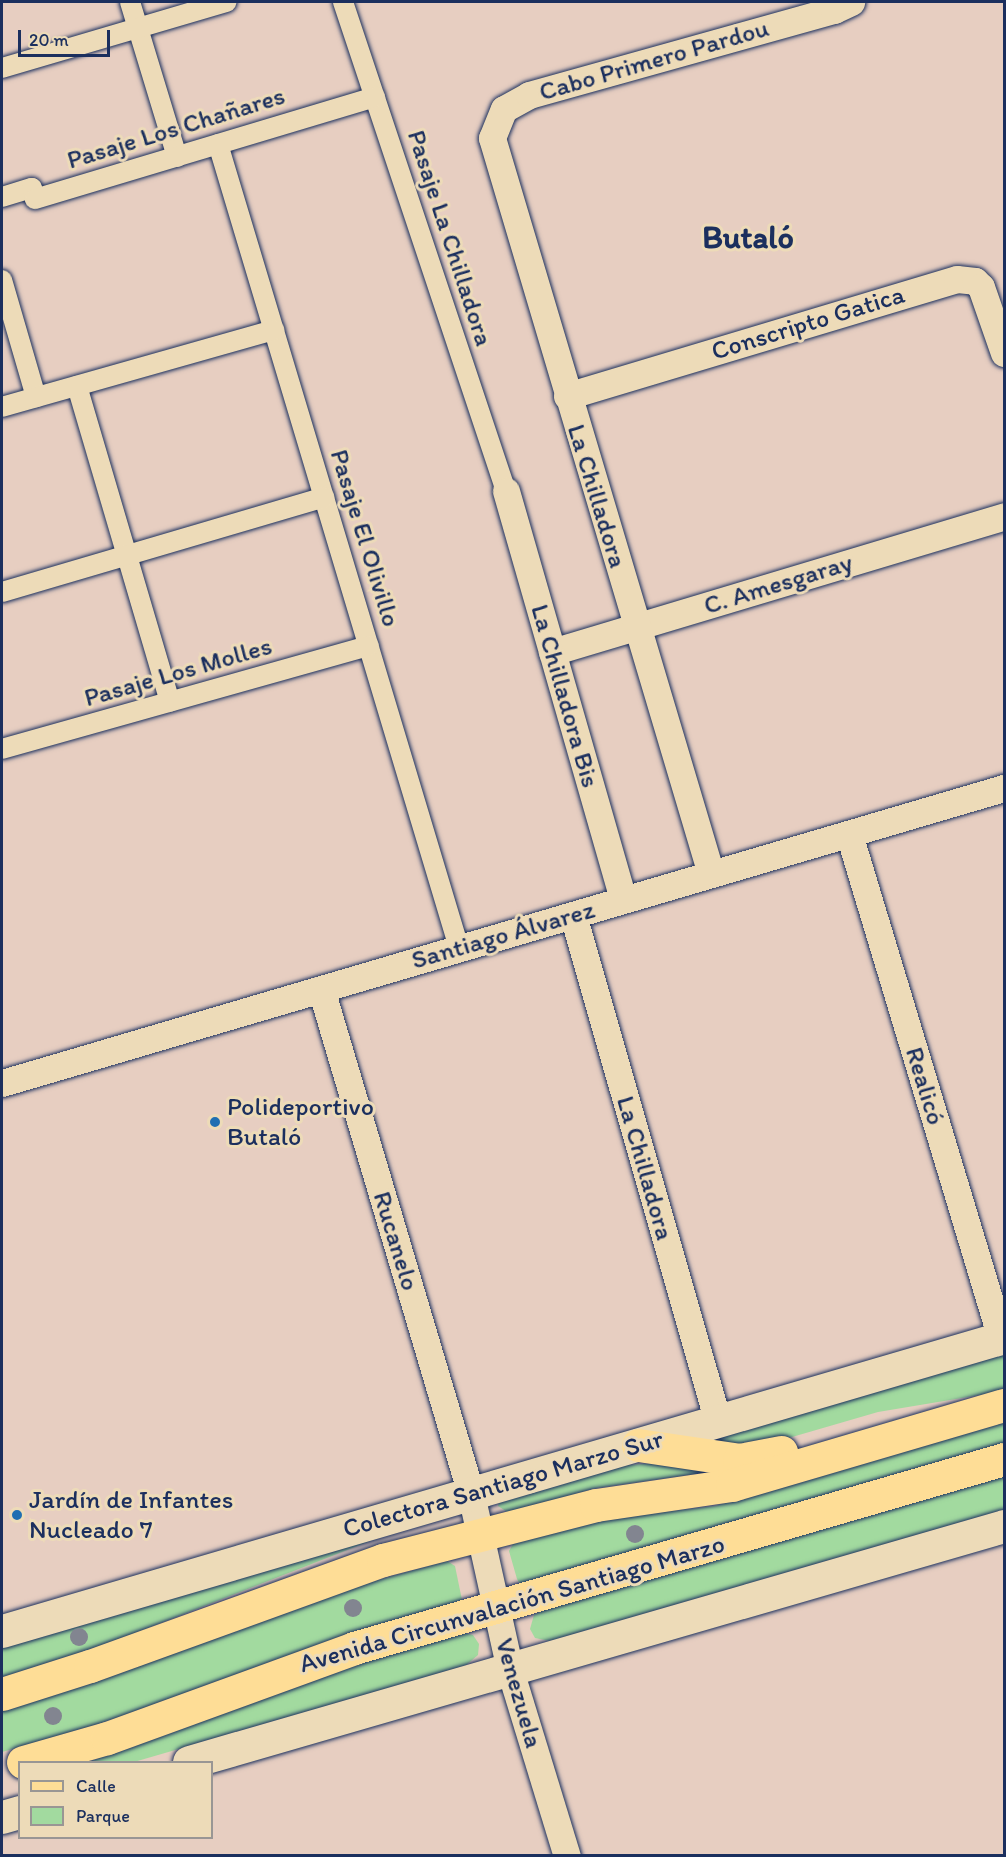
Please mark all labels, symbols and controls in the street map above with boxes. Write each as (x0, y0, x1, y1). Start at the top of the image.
street label: Cabo Primero Pardou (536, 12, 772, 108)
scale bar (21, 18, 112, 56)
text: 20 m (29, 29, 69, 51)
street label: Pasaje Los Chañares (63, 80, 289, 176)
street label: Pasaje La Chilladora (400, 126, 500, 350)
district label: Butaló (702, 218, 794, 256)
street label: Conscripto Gatica (708, 279, 908, 367)
street label: La Chilladora (560, 421, 634, 571)
street label: Pasaje El Olivillo (323, 446, 407, 630)
street label: C. Amesgaray (700, 547, 856, 621)
street label: La Chilladora Bis (524, 601, 606, 791)
street label: Pasaje Los Molles (81, 630, 275, 714)
street label: Santiago Álvarez (408, 894, 598, 976)
street label: Realicó (898, 1043, 952, 1129)
place label: Polideportivo Butaló (227, 1091, 374, 1152)
street label: La Chilladora (610, 1092, 680, 1244)
marker: Polideportivo Butaló (208, 1115, 222, 1129)
street label: Rucanelo (366, 1188, 426, 1294)
street label: Colectora Santiago Marzo Sur (338, 1423, 668, 1545)
place label: Jardín de Infantes Nucleado 7 (29, 1484, 235, 1546)
marker: Jardín de Infantes Nucleado 7 (10, 1508, 24, 1522)
street label: Avenida Circunvalación Santiago Marzo (295, 1528, 729, 1680)
street label: Venezuela (488, 1635, 550, 1751)
legend (18, 1761, 213, 1839)
text: Calle (76, 1775, 116, 1797)
text: Parque (76, 1805, 130, 1827)

